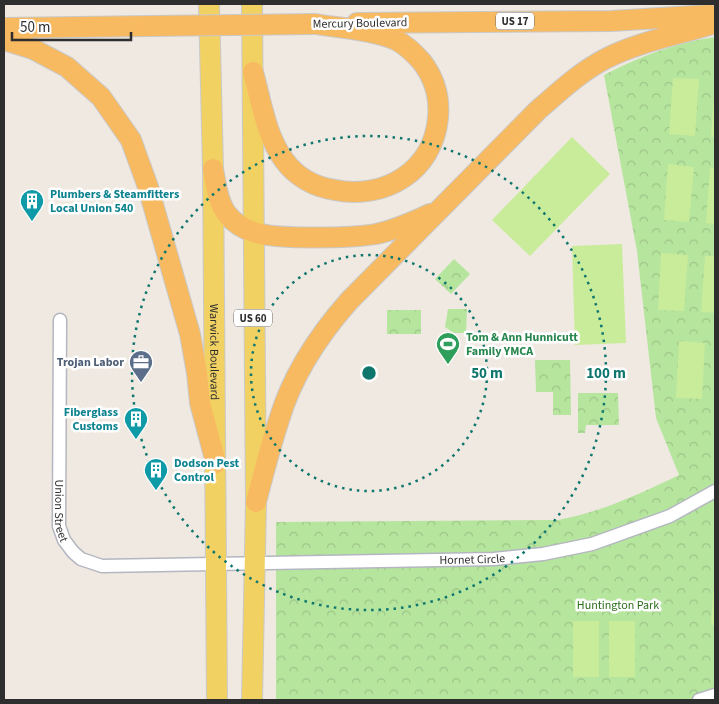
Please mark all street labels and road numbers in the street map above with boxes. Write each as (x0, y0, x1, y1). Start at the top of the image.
road number: US 17 (496, 12, 534, 30)
street label: Mercury Boulevard (313, 14, 407, 33)
street label: Warwick Boulevard (205, 304, 223, 400)
road number: US 60 (234, 310, 272, 326)
street label: Union Street (50, 480, 72, 545)
street label: Hornet Circle (439, 550, 506, 569)

